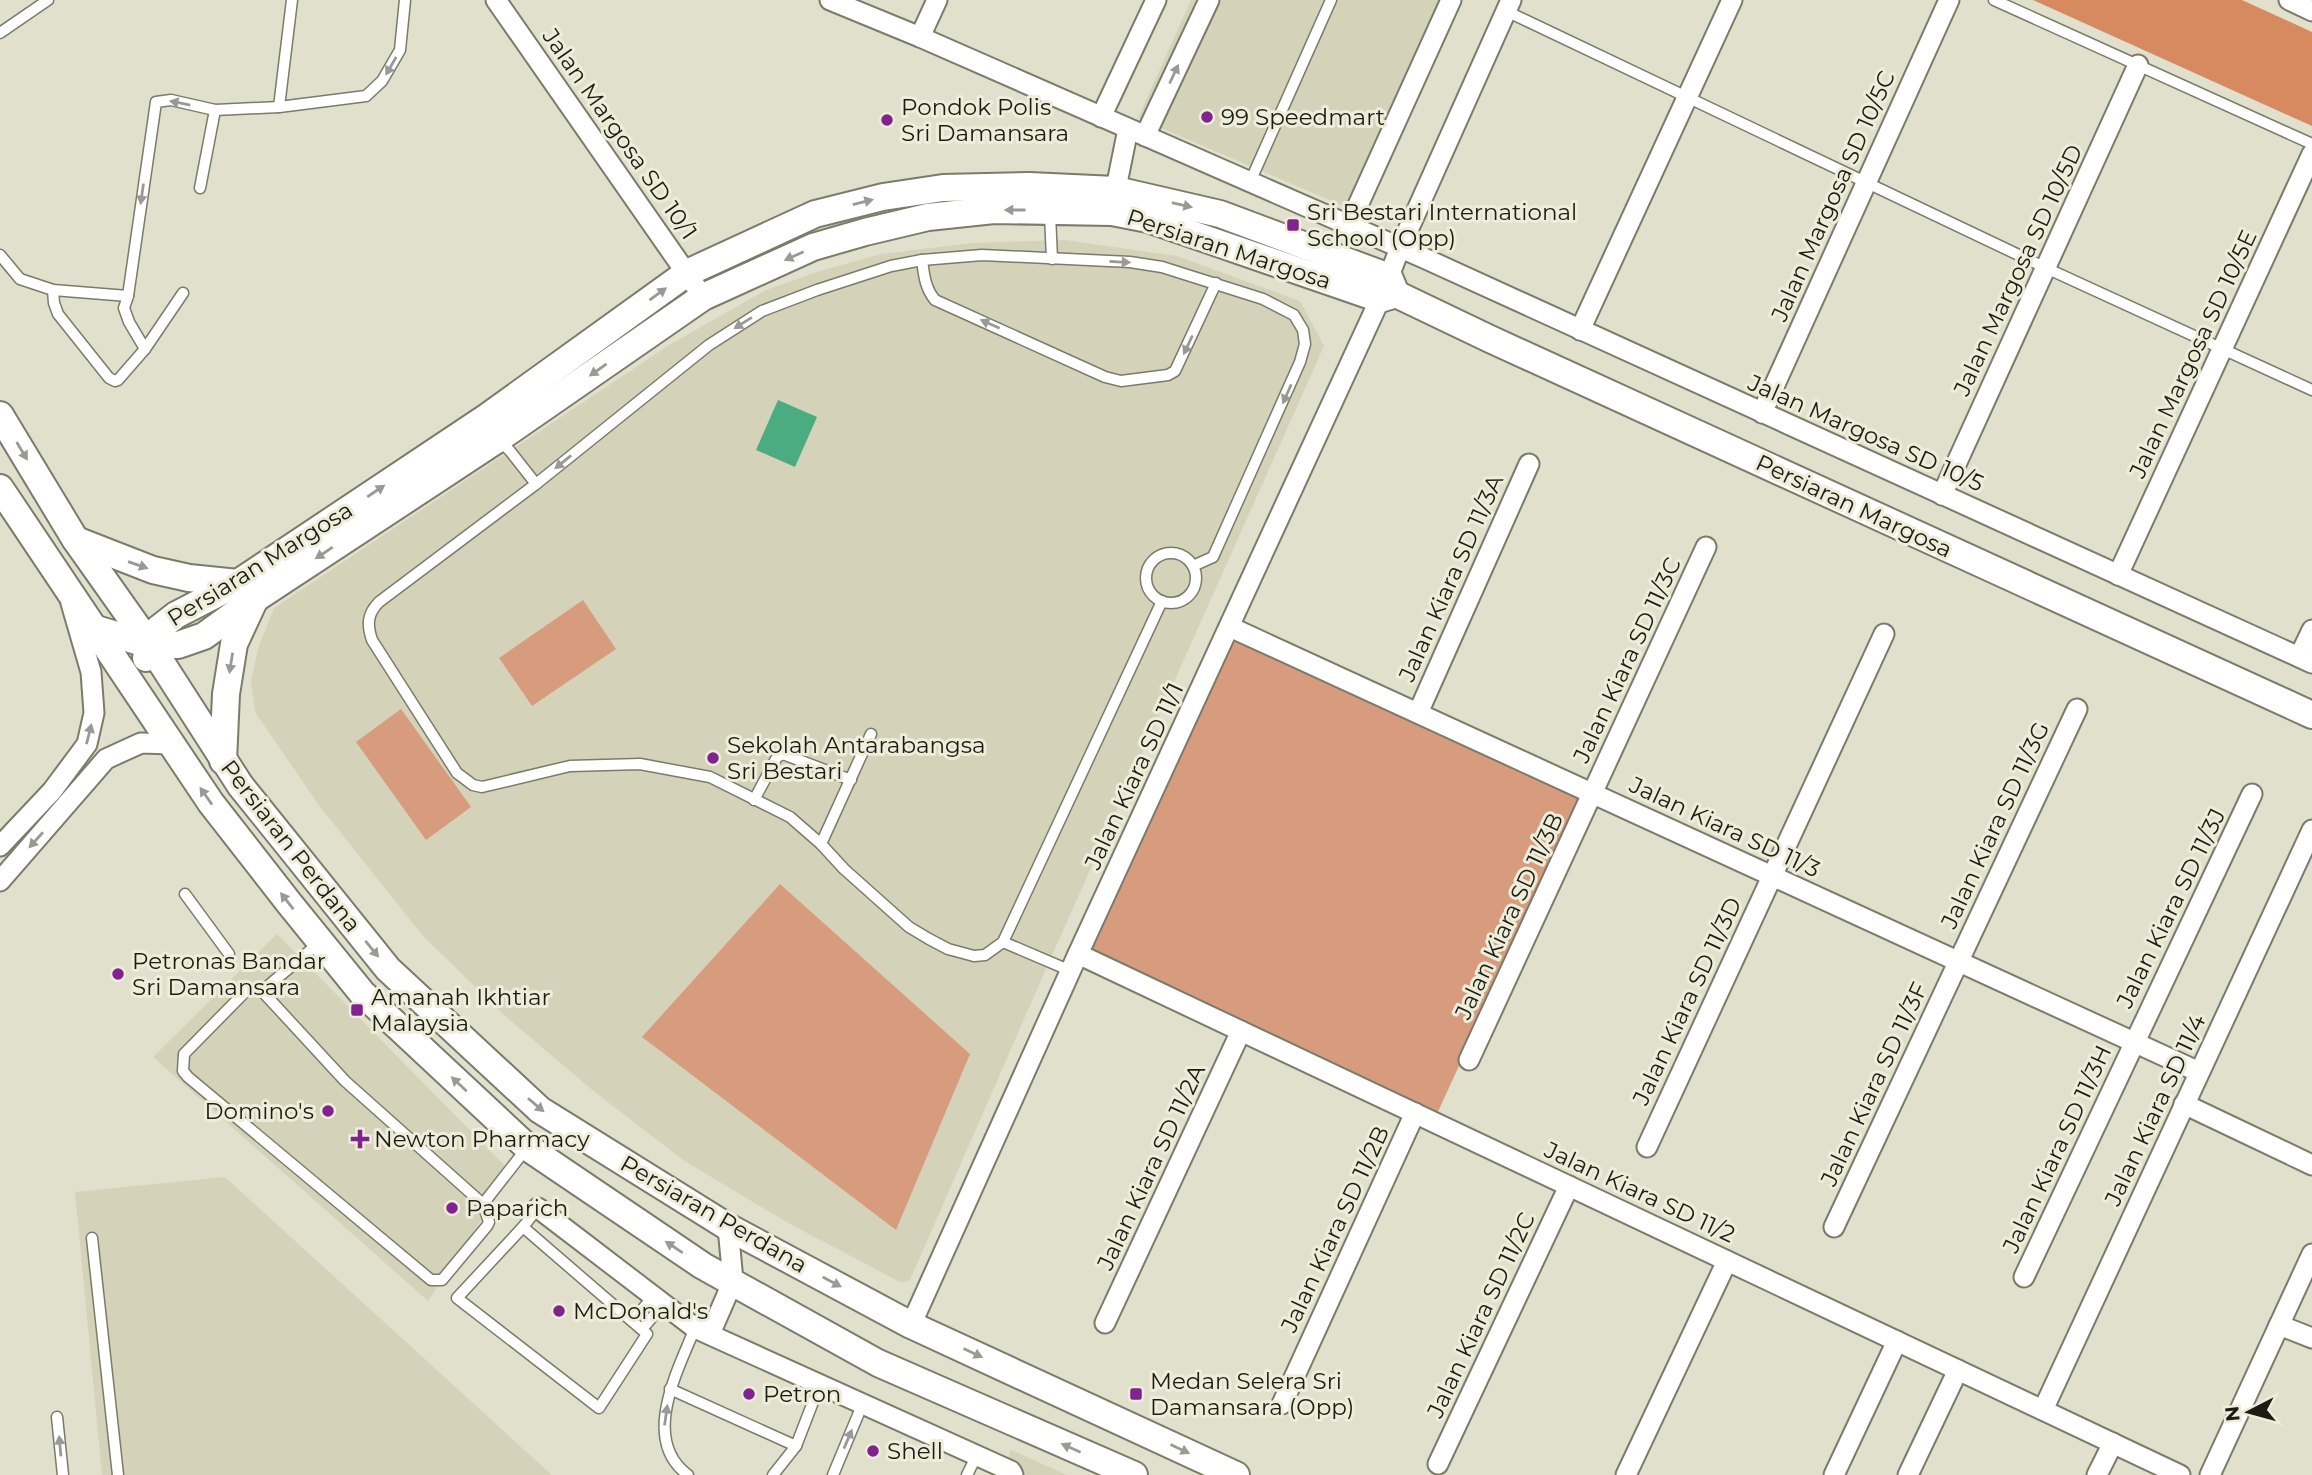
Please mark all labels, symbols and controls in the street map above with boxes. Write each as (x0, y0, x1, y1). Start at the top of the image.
street label: Jalan Margosa SD 10/1 (536, 22, 703, 245)
one-way arrow (385, 56, 397, 75)
one-way arrow (1169, 64, 1180, 84)
street label: Jalan Margosa SD 10/5C (1765, 66, 1901, 326)
place label: Pondok Polis Sri Damansara (901, 93, 1069, 147)
one-way arrow (169, 97, 191, 108)
place label: 99 Speedmart (1221, 103, 1385, 131)
marker: 99 Speedmart (1199, 109, 1215, 125)
marker: Pondok Polis Sri Damansara (879, 112, 895, 128)
street label: Jalan Margosa SD 10/5D (1947, 140, 2089, 401)
one-way arrow (136, 183, 147, 205)
one-way arrow (852, 196, 874, 207)
place label: Sri Bestari International School (Opp) (1307, 198, 1577, 252)
one-way arrow (1172, 200, 1194, 211)
street label: Persiaran Margosa (1123, 203, 1335, 295)
one-way arrow (1004, 204, 1026, 216)
marker: Sri Bestari International School (Opp) (1285, 217, 1301, 233)
street label: Jalan Margosa SD 10/5E (2123, 226, 2263, 483)
one-way arrow (784, 250, 804, 262)
one-way arrow (1109, 257, 1131, 268)
one-way arrow (649, 287, 667, 301)
one-way arrow (734, 316, 753, 329)
one-way arrow (979, 319, 1000, 330)
one-way arrow (1182, 335, 1194, 355)
one-way arrow (589, 363, 607, 377)
street label: Jalan Margosa SD 10/5 (1743, 368, 1988, 498)
one-way arrow (1281, 384, 1292, 405)
one-way arrow (16, 442, 28, 461)
street label: Persiaran Margosa (1751, 448, 1957, 564)
one-way arrow (555, 454, 573, 469)
street label: Jalan Kiara SD 11/3A (1392, 470, 1509, 687)
one-way arrow (367, 484, 385, 498)
street label: Persiaran Margosa (162, 496, 358, 632)
one-way arrow (315, 546, 333, 560)
street label: Jalan Kiara SD 11/3C (1567, 553, 1687, 768)
one-way arrow (127, 560, 148, 571)
one-way arrow (225, 652, 236, 674)
street label: Jalan Kiara SD 11/1 (1078, 678, 1190, 875)
street label: Jalan Kiara SD 11/3G (1934, 717, 2055, 934)
one-way arrow (84, 723, 95, 745)
place label: Sekolah Antarabangsa Sri Bestari (727, 731, 986, 785)
marker: Sekolah Antarabangsa Sri Bestari (705, 750, 721, 766)
street label: Persiaran Perdana (215, 754, 367, 938)
street label: Jalan Kiara SD 11/3 (1624, 770, 1825, 883)
one-way arrow (199, 787, 213, 805)
street label: Jalan Kiara SD 11/3J (2110, 804, 2231, 1013)
street label: Jalan Kiara SD 11/3B (1449, 808, 1569, 1024)
one-way arrow (29, 831, 45, 848)
one-way arrow (280, 892, 295, 910)
street label: Jalan Kiara SD 11/3D (1626, 893, 1747, 1110)
one-way arrow (364, 939, 379, 957)
place label: Petronas Bandar Sri Damansara (132, 947, 326, 1001)
marker: Petronas Bandar Sri Damansara (110, 966, 126, 982)
street label: Jalan Kiara SD 11/3F (1814, 978, 1933, 1191)
place label: Amanah Ikhtiar Malaysia (371, 983, 551, 1037)
marker: Amanah Ikhtiar Malaysia (349, 1002, 365, 1018)
street label: Jalan Kiara SD 11/4 (2098, 1010, 2212, 1211)
street label: Jalan Kiara SD 11/3H (1996, 1041, 2117, 1258)
street label: Jalan Kiara SD 11/2A (1091, 1059, 1211, 1275)
one-way arrow (451, 1076, 468, 1092)
place label: Domino's (204, 1097, 314, 1125)
one-way arrow (527, 1098, 545, 1113)
marker: Domino's (320, 1103, 336, 1119)
street label: Jalan Kiara SD 11/2B (1274, 1121, 1395, 1337)
place label: Newton Pharmacy (374, 1125, 590, 1153)
marker: Newton Pharmacy (352, 1131, 368, 1147)
street label: Jalan Kiara SD 11/2 (1539, 1135, 1740, 1248)
street label: Persiaran Perdana (616, 1149, 812, 1279)
place label: Paparich (466, 1194, 568, 1222)
marker: Paparich (444, 1200, 460, 1216)
street label: Jalan Kiara SD 11/2C (1421, 1208, 1541, 1423)
one-way arrow (665, 1241, 684, 1254)
one-way arrow (822, 1277, 842, 1288)
place label: McDonald's (573, 1297, 708, 1325)
marker: McDonald's (551, 1303, 567, 1319)
one-way arrow (963, 1347, 983, 1359)
place label: Medan Selera Sri Damansara (Opp) (1150, 1367, 1354, 1421)
north arrow (2214, 1377, 2284, 1447)
place label: Petron (763, 1380, 841, 1408)
marker: Petron (741, 1386, 757, 1402)
marker: Medan Selera Sri Damansara (Opp) (1128, 1386, 1144, 1402)
one-way arrow (661, 1404, 672, 1426)
text: N (2220, 1405, 2245, 1423)
one-way arrow (843, 1429, 854, 1450)
one-way arrow (54, 1435, 65, 1457)
place label: Shell (887, 1437, 943, 1465)
one-way arrow (1061, 1442, 1082, 1453)
marker: Shell (865, 1443, 881, 1459)
one-way arrow (1170, 1443, 1190, 1455)

